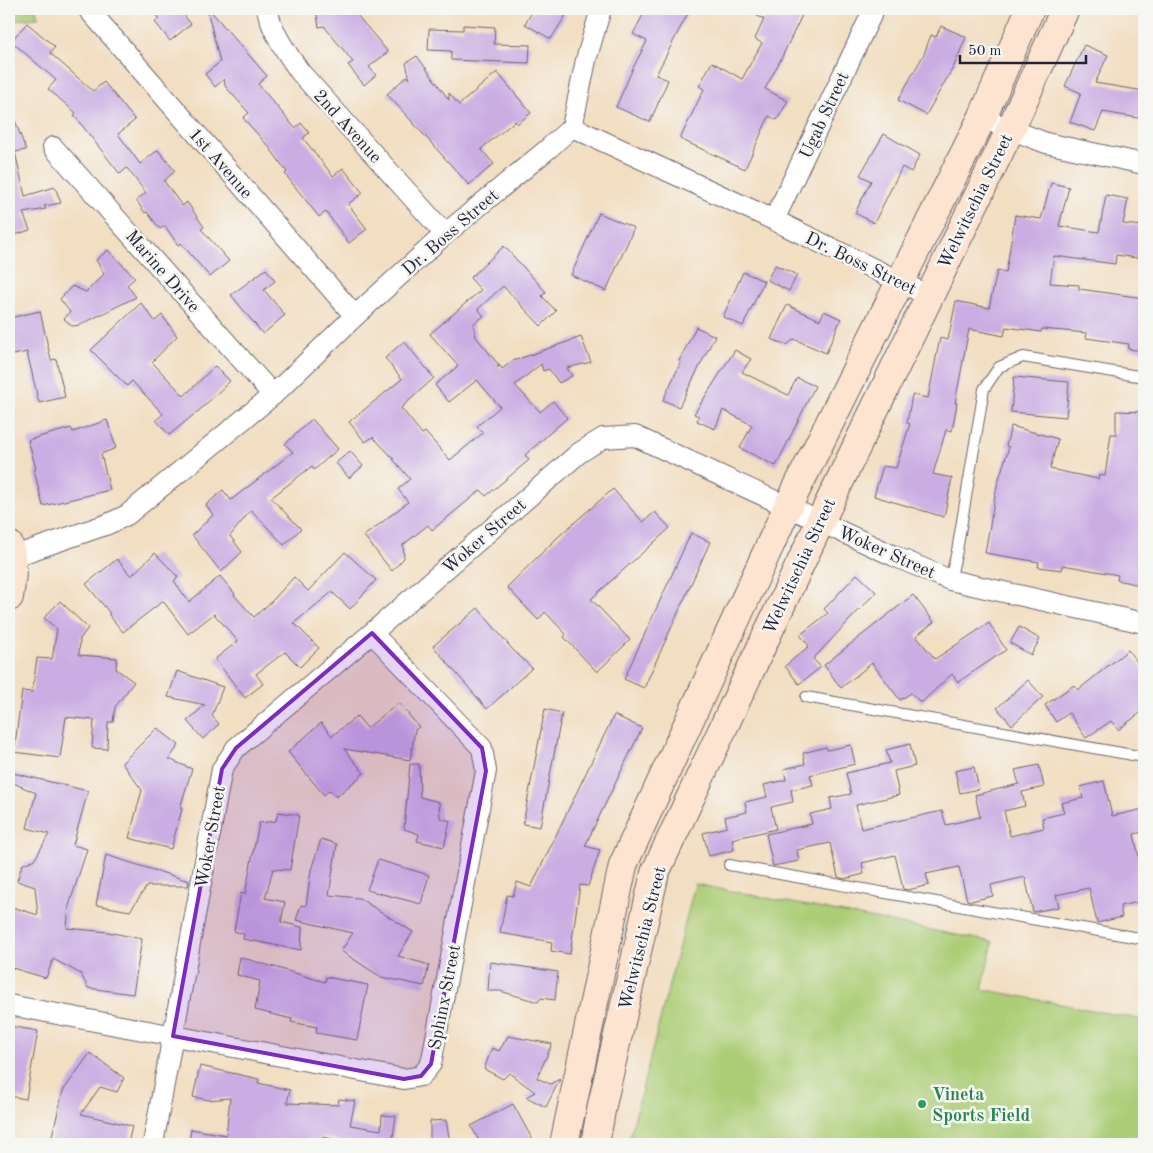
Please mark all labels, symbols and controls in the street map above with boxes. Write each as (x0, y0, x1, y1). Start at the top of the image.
scale bar (960, 32, 1087, 64)
text: 50 m (968, 44, 1002, 59)
street label: Ugab Street (797, 69, 853, 162)
street label: 2nd Avenue (310, 87, 385, 167)
street label: 1st Avenue (185, 125, 255, 202)
street label: Welwitschia Street (935, 131, 1016, 272)
street label: Dr. Boss Street (399, 186, 502, 279)
street label: Marine Drive (122, 227, 203, 316)
street label: Dr. Boss Street (802, 229, 919, 299)
street label: Woker Street (439, 496, 530, 578)
street label: Welwitschia Street (761, 496, 839, 637)
street label: Woker Street (835, 524, 938, 582)
street label: Woker Street (193, 784, 229, 890)
street label: Welwitschia Street (616, 864, 670, 1012)
street label: Sphinx Street (426, 943, 464, 1051)
place label: Vineta Sports Field (932, 1086, 1031, 1125)
marker: Vineta Sports Field (916, 1098, 928, 1110)

